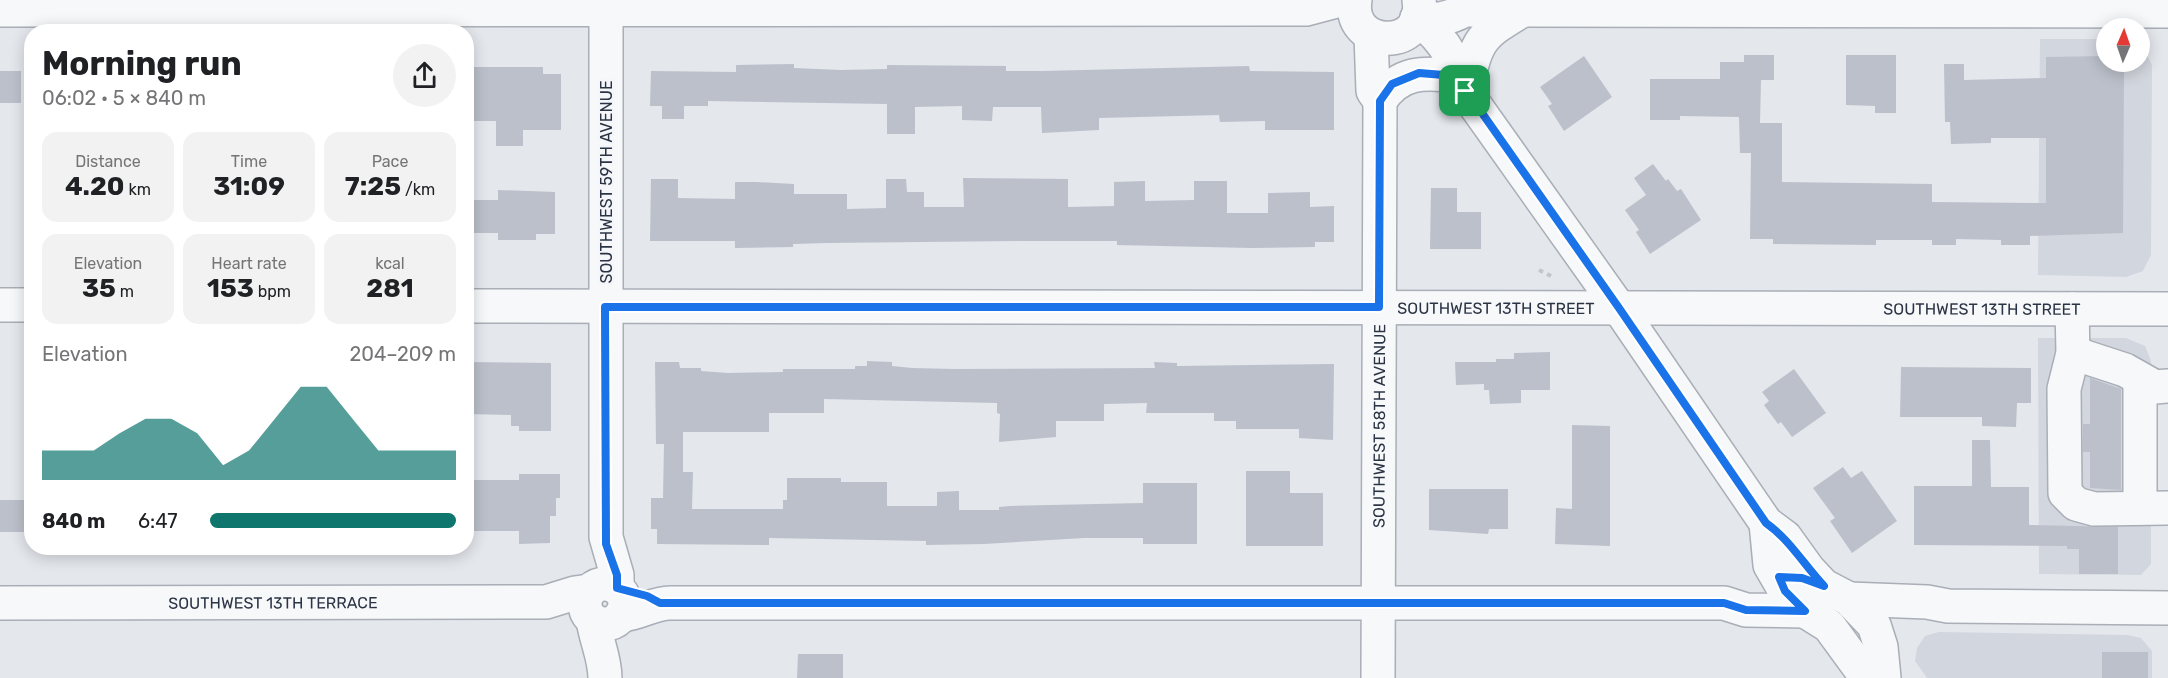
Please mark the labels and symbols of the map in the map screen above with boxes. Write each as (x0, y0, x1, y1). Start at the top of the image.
north arrow (2096, 18, 2150, 72)
pin (1439, 65, 1490, 116)
street label: SOUTHWEST 59TH AVENUE (597, 80, 616, 284)
street label: SOUTHWEST 13TH STREET (1397, 299, 1595, 318)
street label: SOUTHWEST 13TH STREET (1883, 299, 2081, 319)
street label: SOUTHWEST 58TH AVENUE (1370, 324, 1389, 528)
street label: SOUTHWEST 13TH TERRACE (168, 593, 378, 613)

